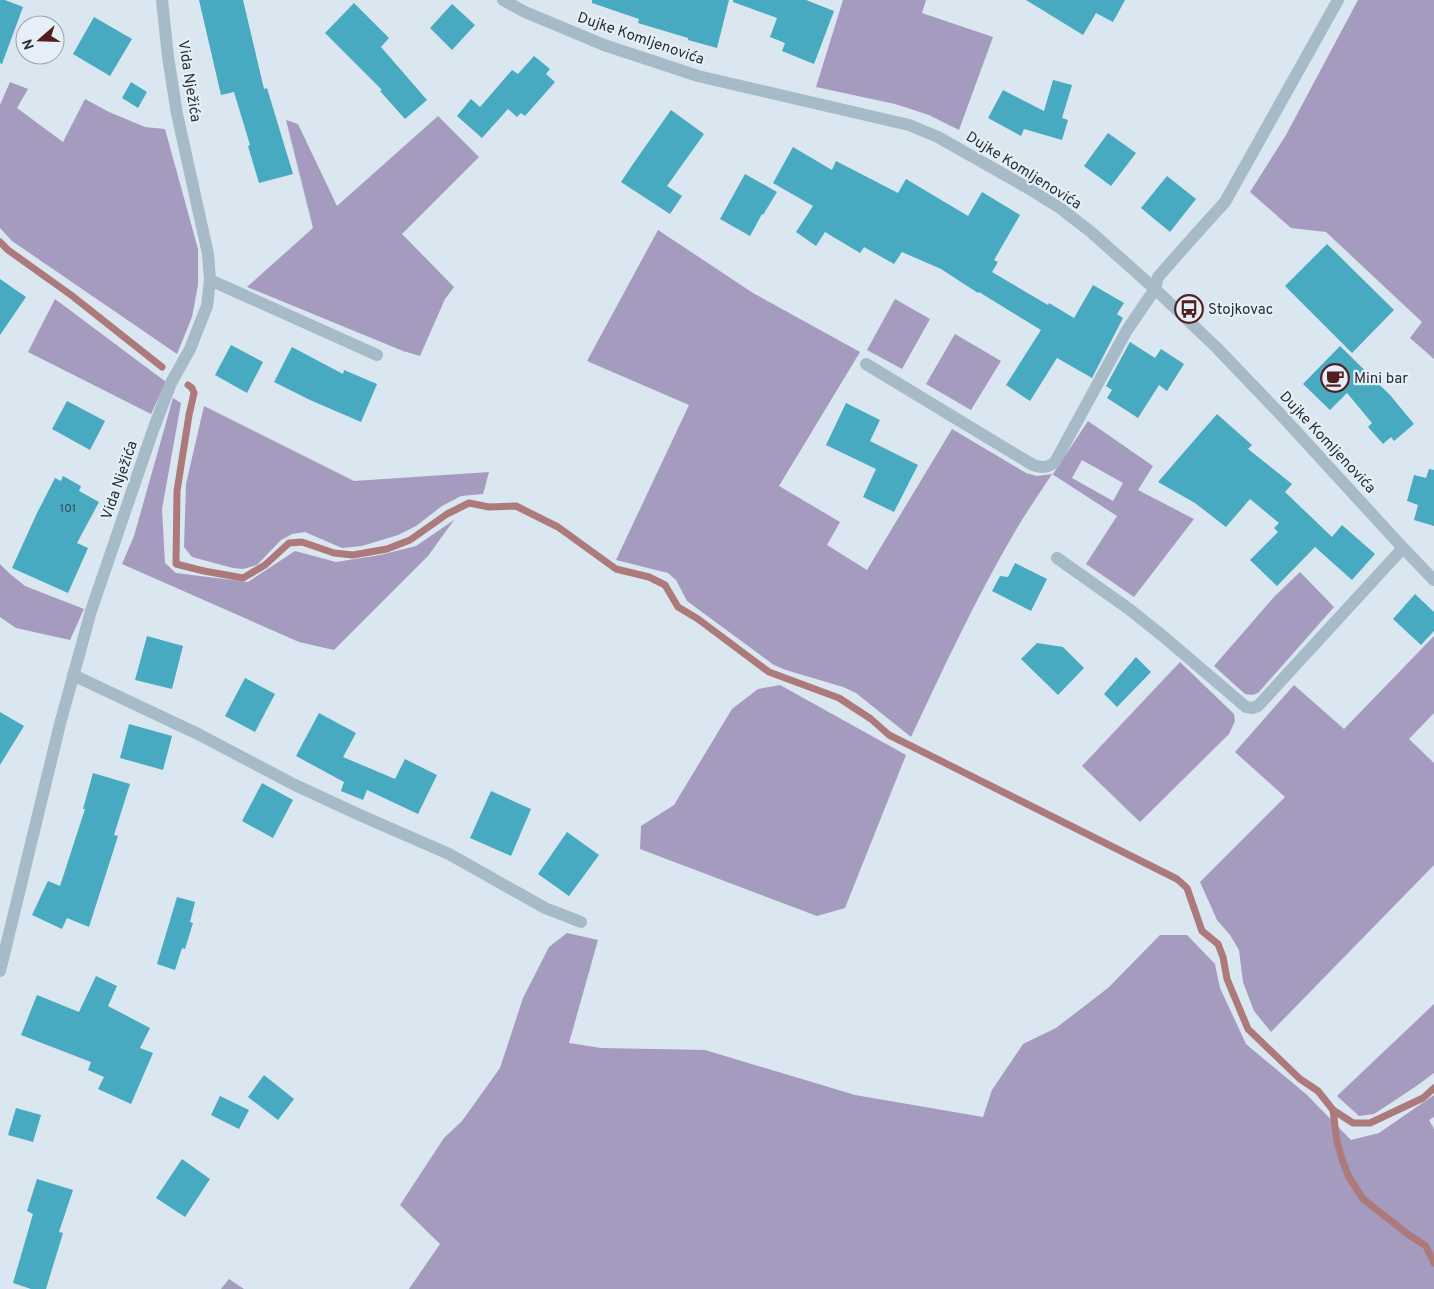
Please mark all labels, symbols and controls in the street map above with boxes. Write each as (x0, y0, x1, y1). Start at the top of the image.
street label: Dujke Komljenovića (575, 9, 706, 70)
north arrow (15, 15, 65, 65)
text: N (19, 36, 39, 52)
street label: Vida Nježića (173, 39, 204, 123)
street label: Dujke Komljenovića (962, 128, 1085, 215)
bus stop icon: Stojkovac (1174, 294, 1204, 324)
place label: Stojkovac (1208, 301, 1273, 320)
cafe icon: Mini bar (1320, 363, 1350, 393)
place label: Mini bar (1354, 370, 1408, 389)
street label: Dujke Komljenovića (1275, 388, 1379, 498)
street label: Vida Nježića (98, 438, 143, 523)
house number: 101 (60, 501, 76, 517)

